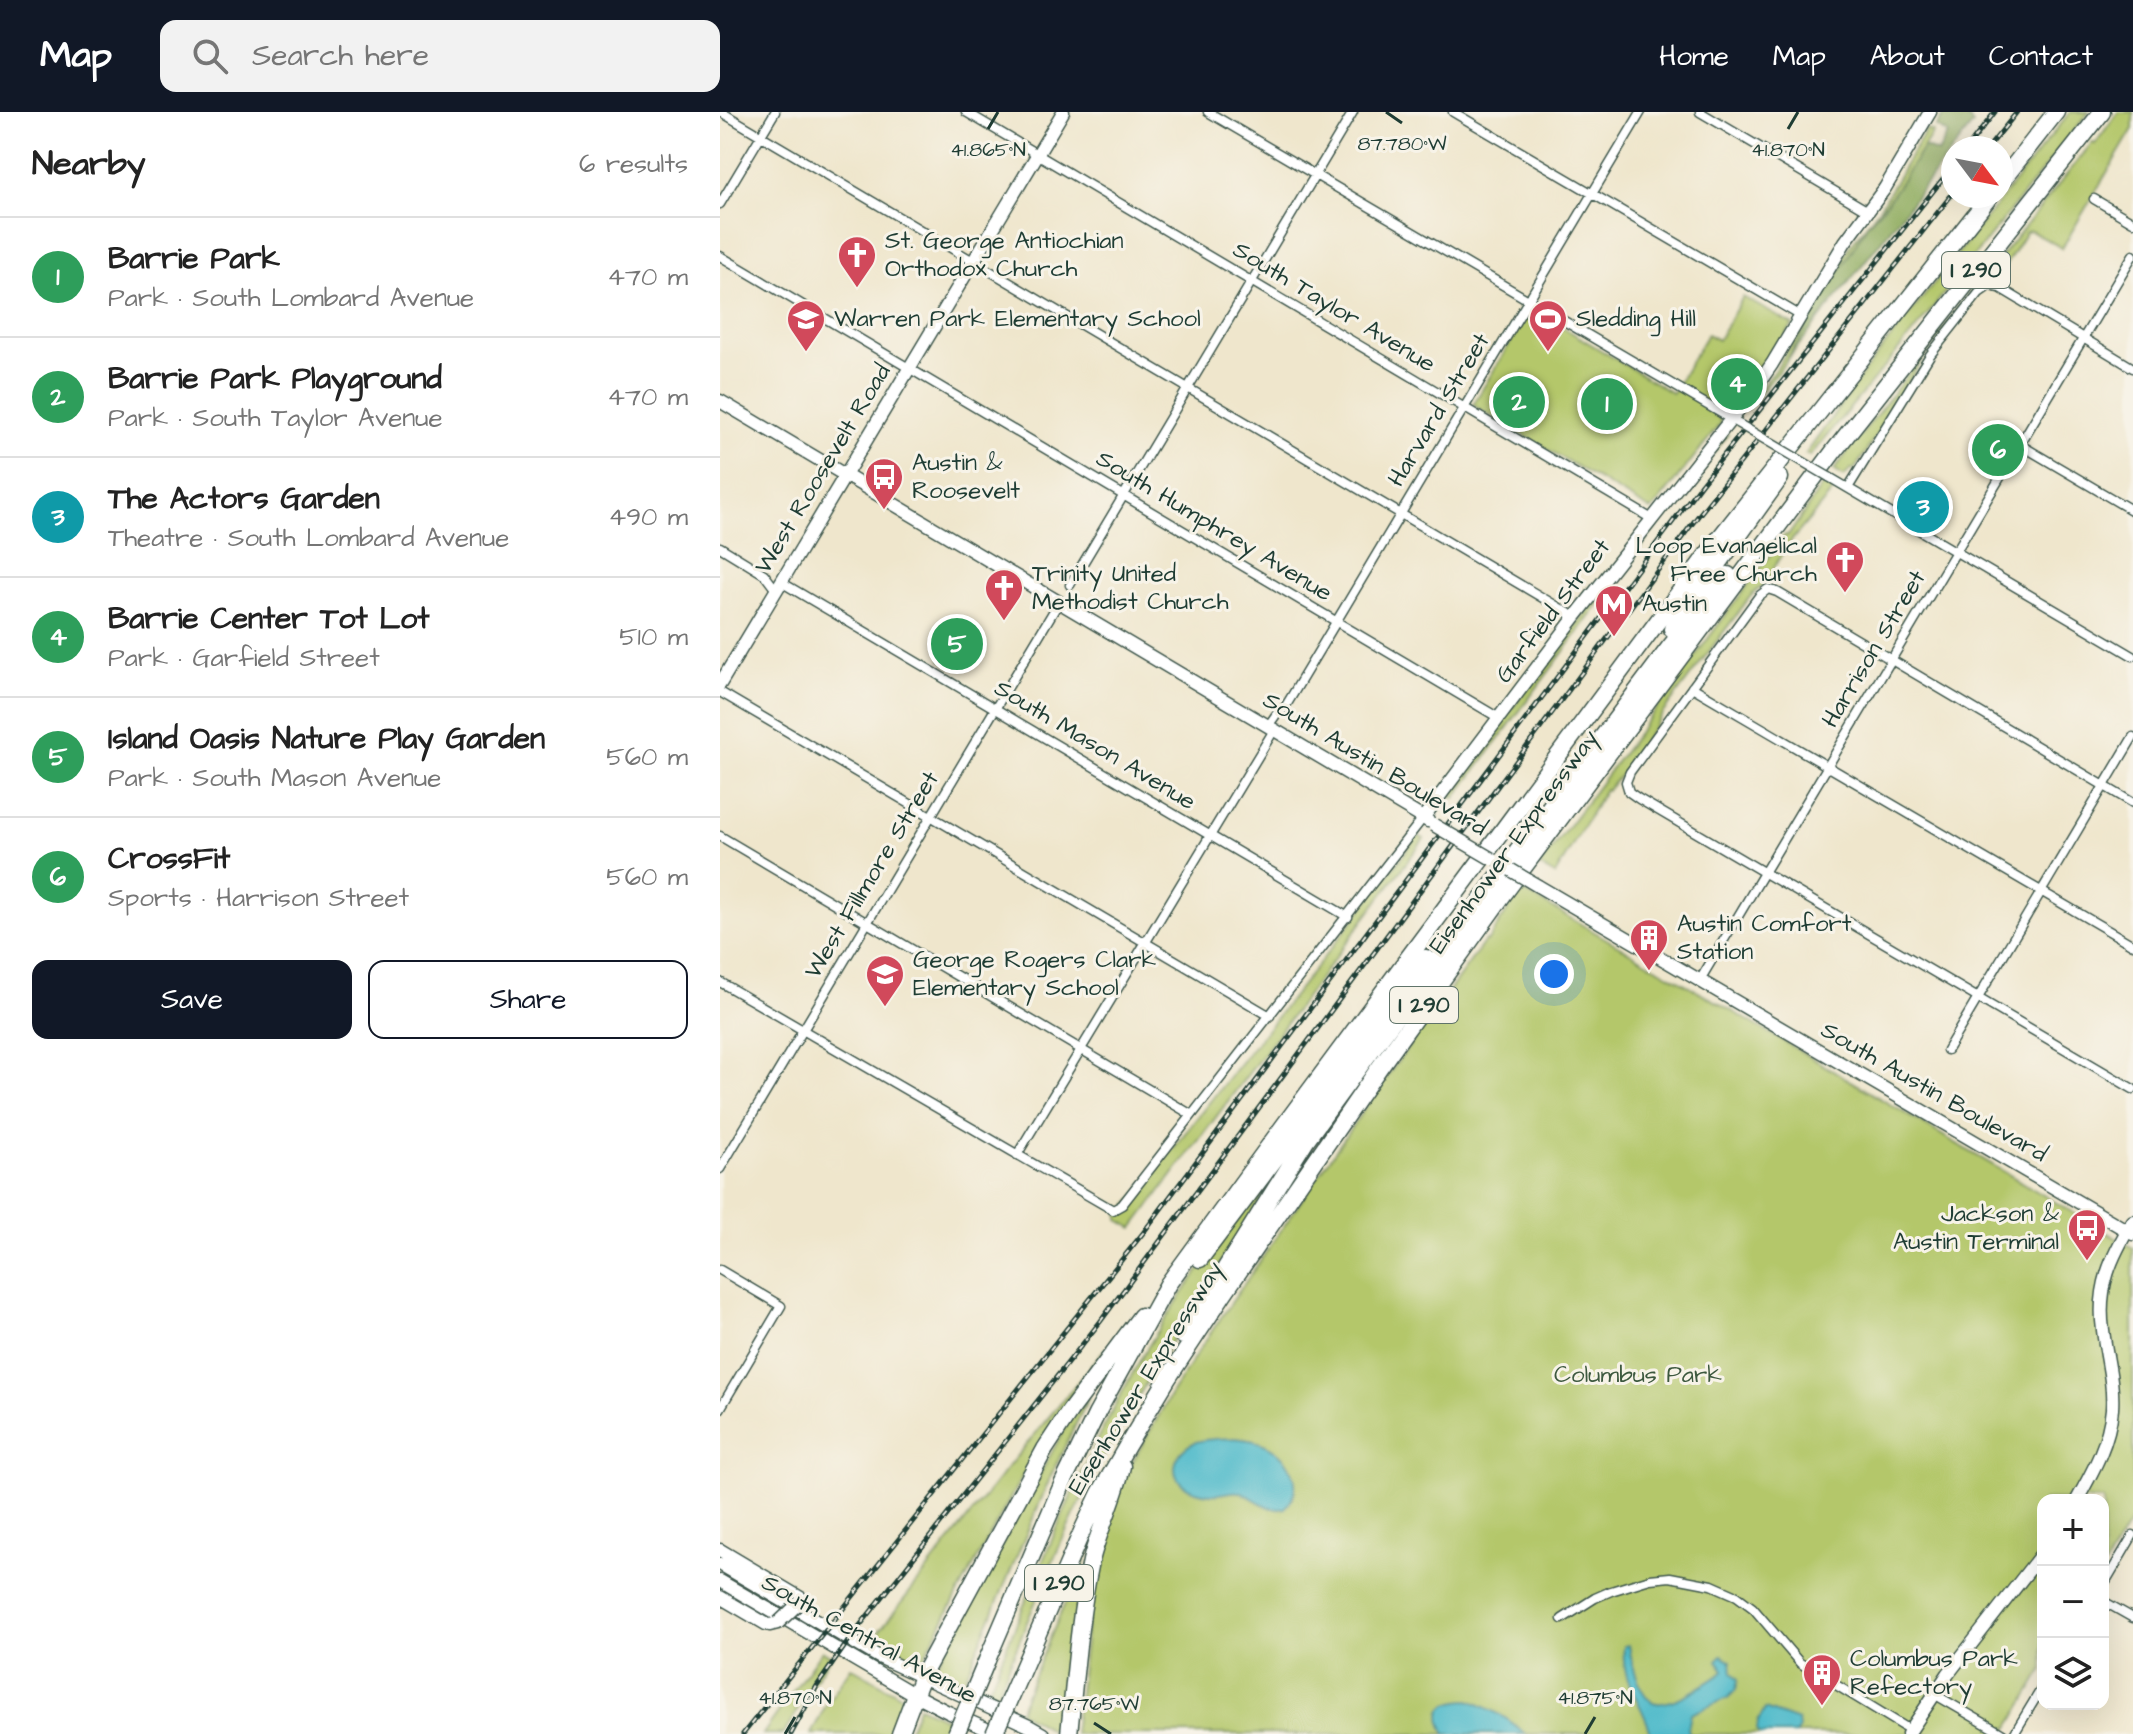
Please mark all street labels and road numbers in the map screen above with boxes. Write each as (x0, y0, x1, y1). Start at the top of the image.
street label: South Taylor Avenue (1226, 233, 1442, 382)
road number: I 290 (1942, 252, 2010, 288)
street label: Harvard Street (1380, 326, 1498, 493)
street label: West Roosevelt Road (747, 358, 899, 580)
street label: South Humphrey Avenue (1089, 442, 1338, 611)
street label: Garfield Street (1487, 532, 1619, 690)
street label: Harrison Street (1814, 564, 1935, 734)
street label: South Mason Avenue (988, 671, 1202, 819)
street label: South Austin Boulevard (1256, 683, 1494, 845)
street label: Eisenhower Expressway (1421, 723, 1608, 962)
street label: West Fillmore Street (796, 765, 948, 985)
road number: I 290 (1390, 987, 1458, 1023)
street label: South Austin Boulevard (1814, 1013, 2054, 1171)
street label: Eisenhower Expressway (1060, 1255, 1233, 1502)
road number: I 290 (1025, 1565, 1093, 1601)
street label: South Central Avenue (755, 1566, 983, 1712)

